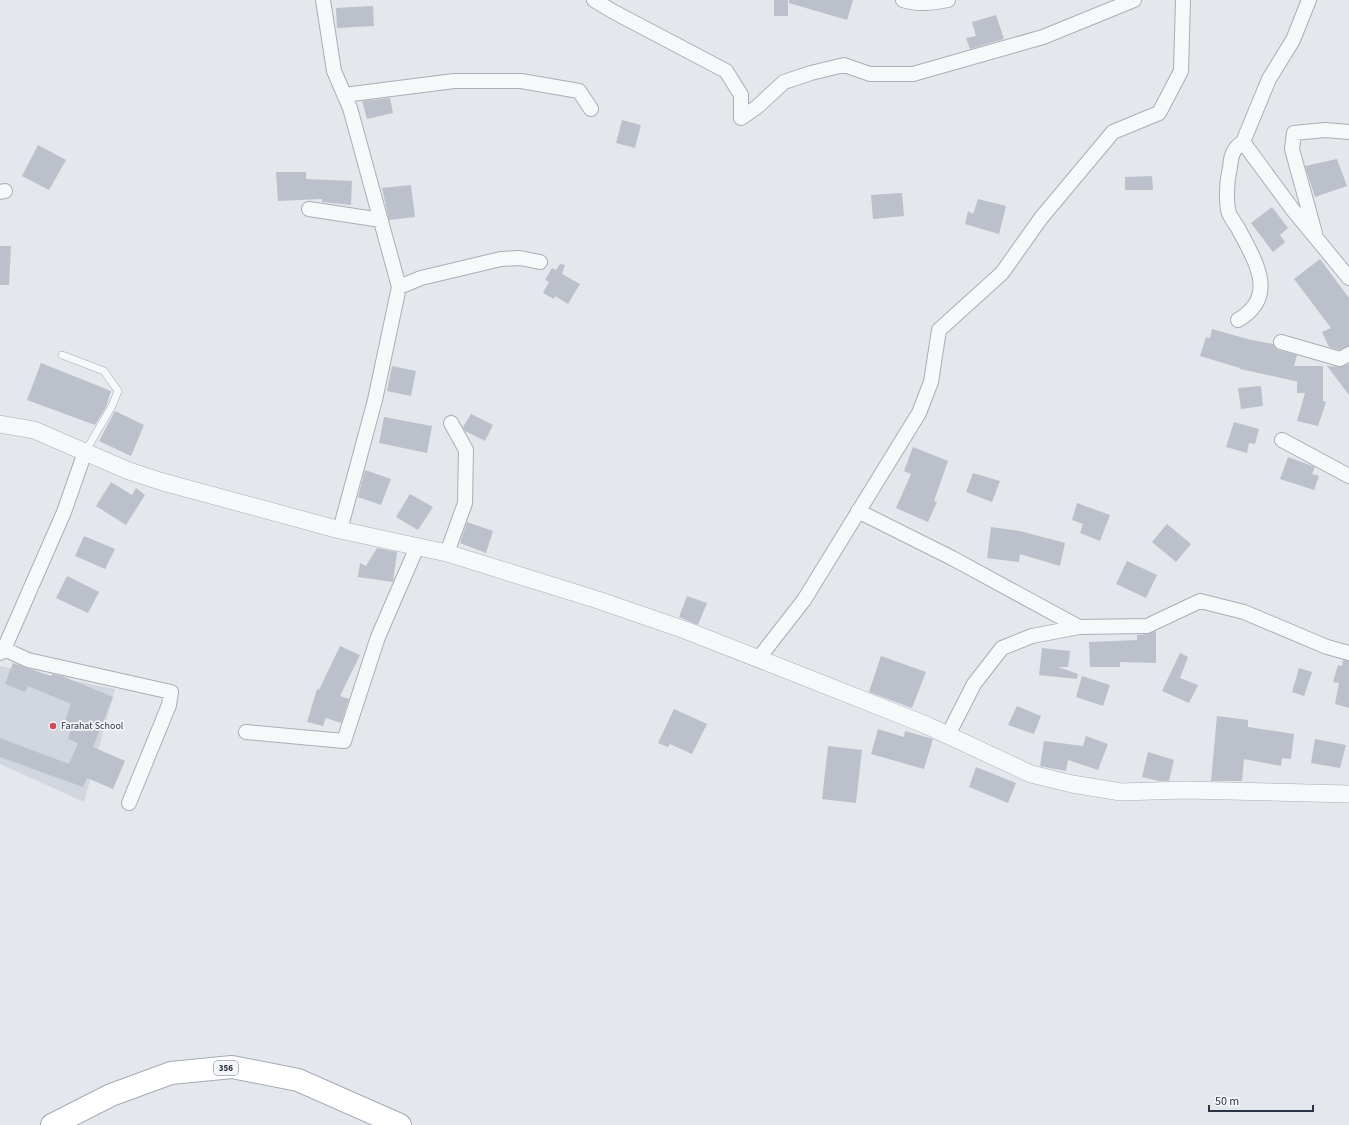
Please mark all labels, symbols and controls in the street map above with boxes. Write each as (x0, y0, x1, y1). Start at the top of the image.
place label: Farahat School (61, 719, 124, 733)
marker: Farahat School (48, 721, 58, 731)
road number: 356 (214, 1061, 238, 1075)
scale bar (1209, 1087, 1313, 1113)
text: 50 m (1215, 1093, 1239, 1110)

